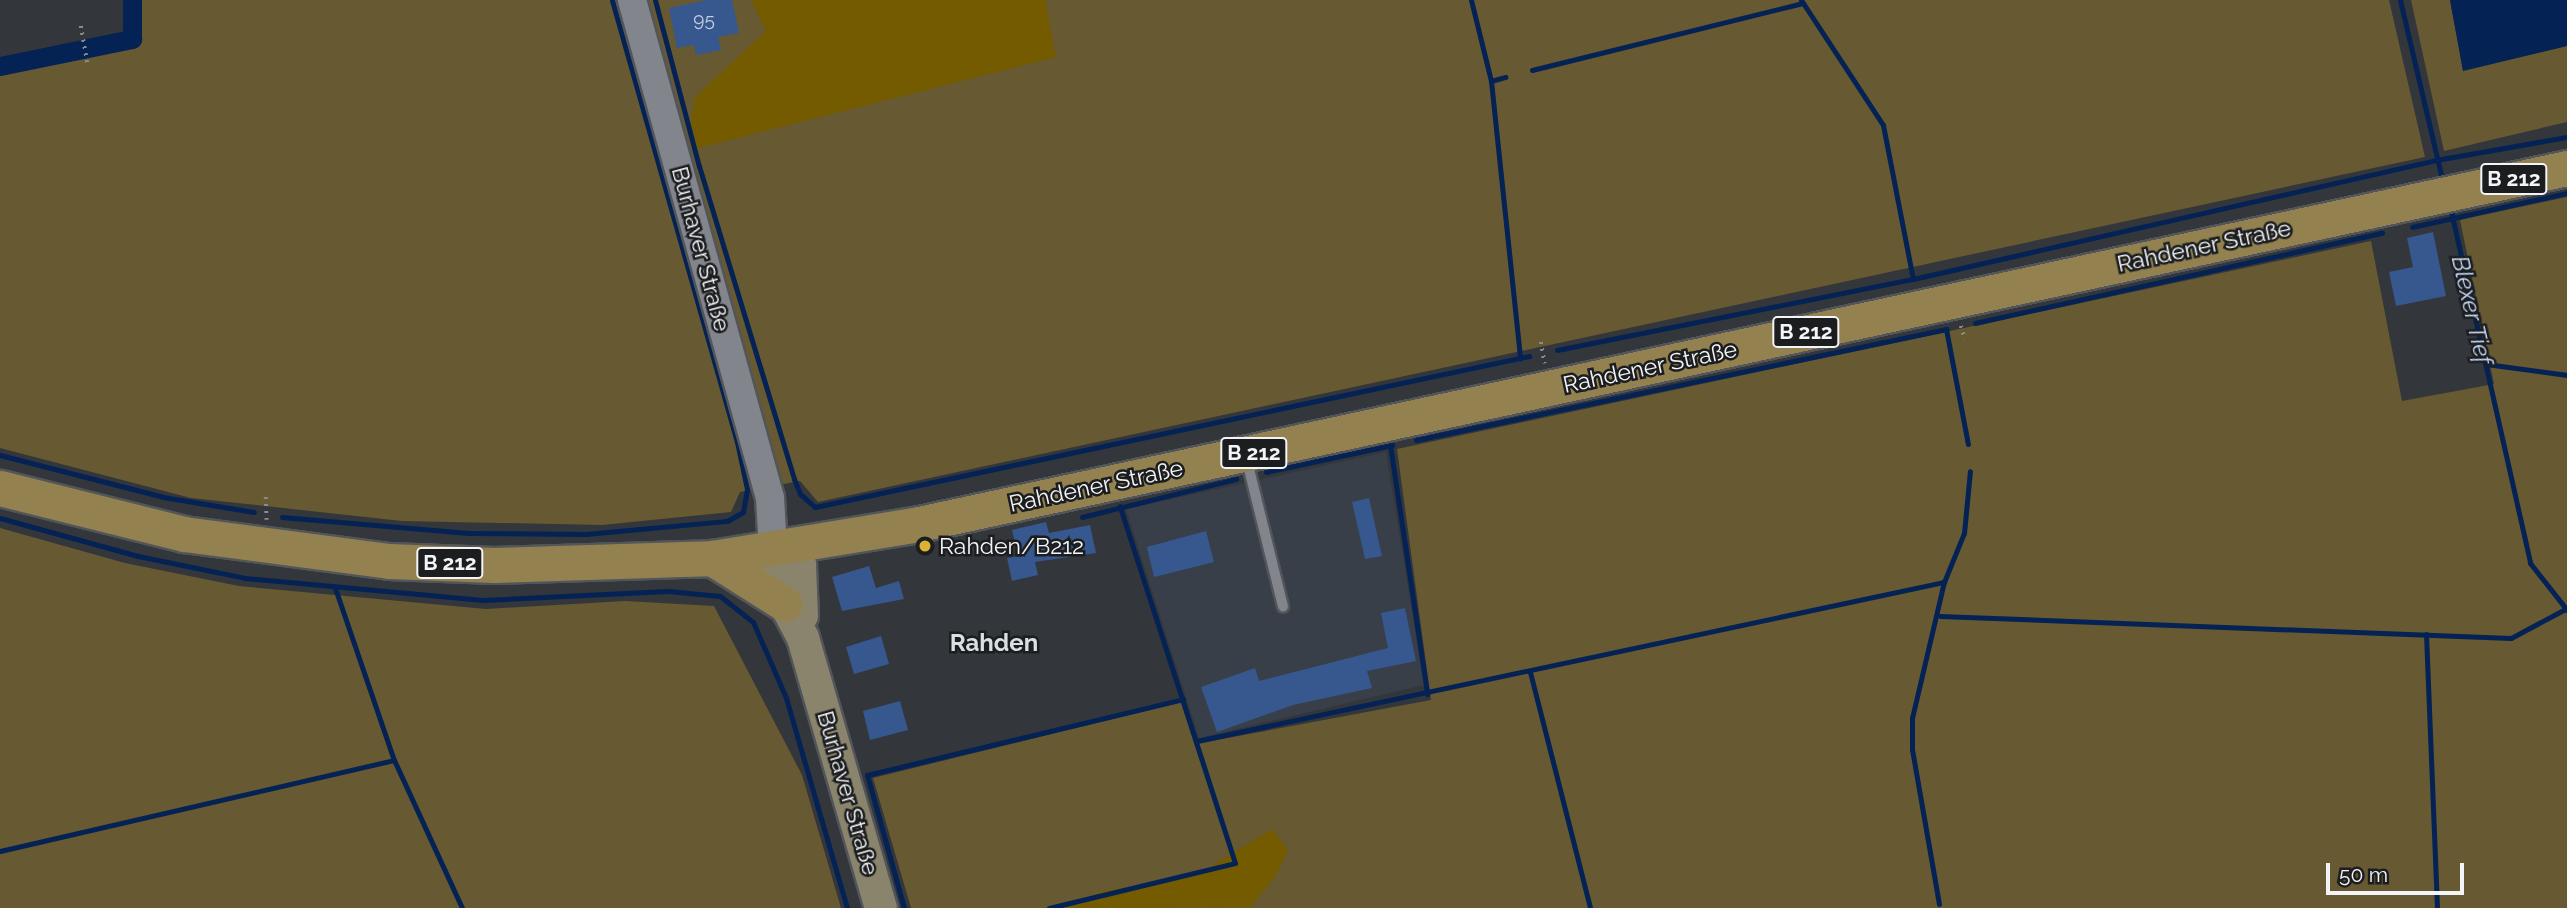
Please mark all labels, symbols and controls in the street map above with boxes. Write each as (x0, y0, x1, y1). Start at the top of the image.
house number: 95 (693, 9, 715, 31)
road number: B 212 (2479, 162, 2549, 196)
street label: Burhaver Straße (666, 163, 736, 335)
street label: Rahdener Straße (2114, 214, 2294, 278)
water label: Blexer Tief (2445, 252, 2499, 368)
road number: B 212 (1771, 314, 1841, 350)
street label: Rahdener Straße (1560, 335, 1740, 399)
road number: B 212 (1219, 435, 1289, 470)
street label: Rahdener Straße (1006, 454, 1186, 518)
place label: Rahden/B212 (939, 532, 1084, 560)
marker: Rahden/B212 (917, 538, 933, 554)
road number: B 212 (415, 546, 485, 580)
district label: Rahden (950, 629, 1038, 657)
street label: Burhaver Straße (811, 707, 885, 879)
scale bar (2329, 848, 2467, 892)
text: 50 m (2339, 862, 2388, 887)

